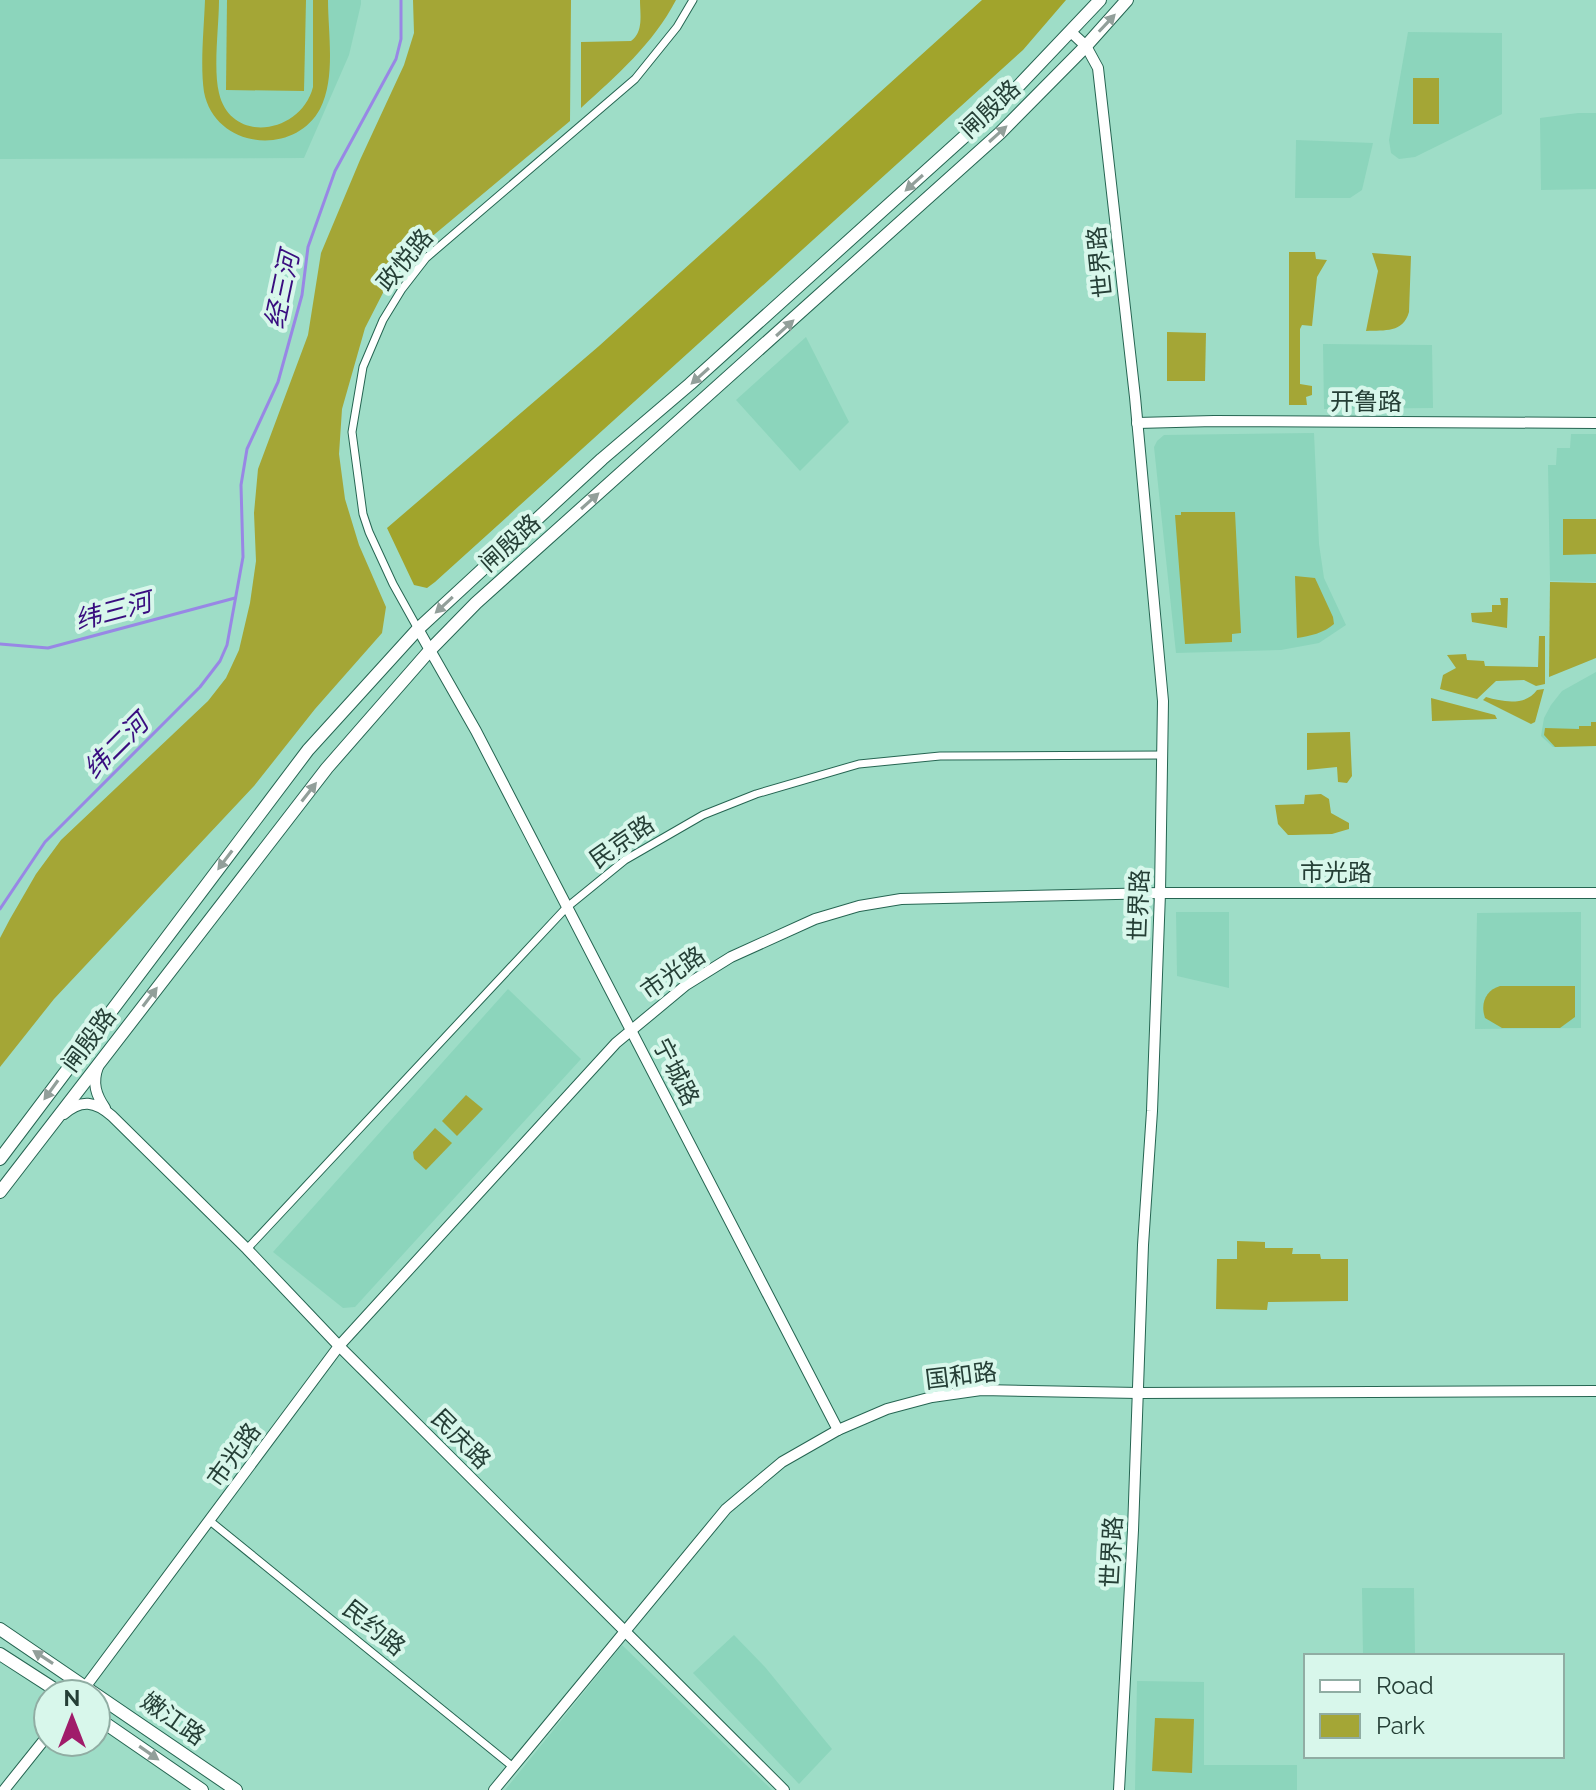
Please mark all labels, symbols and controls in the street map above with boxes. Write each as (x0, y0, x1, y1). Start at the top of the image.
one-way arrow (1097, 14, 1115, 33)
street label: 闸殷路 (953, 73, 1026, 144)
one-way arrow (988, 125, 1007, 143)
one-way arrow (904, 173, 923, 191)
street label: 政悦路 (370, 223, 439, 297)
street label: 世界路 (1081, 225, 1118, 299)
water label: 经三河 (259, 244, 306, 331)
one-way arrow (775, 319, 794, 337)
one-way arrow (690, 366, 709, 384)
street label: 开鲁路 (1330, 387, 1402, 416)
one-way arrow (581, 492, 600, 510)
street label: 闸殷路 (473, 508, 546, 577)
water label: 纬三河 (71, 585, 159, 636)
one-way arrow (434, 596, 453, 614)
water label: 纬二河 (78, 704, 158, 784)
one-way arrow (300, 781, 316, 802)
street label: 民京路 (584, 809, 660, 874)
one-way arrow (217, 850, 233, 870)
street label: 市光路 (1300, 858, 1372, 887)
street label: 世界路 (1123, 868, 1154, 941)
street label: 市光路 (635, 940, 711, 1005)
one-way arrow (141, 987, 157, 1007)
street label: 闸殷路 (55, 1002, 122, 1077)
street label: 宁城路 (647, 1033, 706, 1110)
one-way arrow (44, 1080, 60, 1100)
street label: 国和路 (923, 1357, 998, 1394)
street label: 民庆路 (426, 1403, 497, 1474)
street label: 市光路 (201, 1417, 266, 1492)
street label: 世界路 (1095, 1515, 1128, 1589)
street label: 民约路 (337, 1594, 411, 1662)
one-way arrow (32, 1650, 53, 1665)
legend (1304, 1654, 1564, 1758)
text: Road (1376, 1671, 1434, 1700)
north arrow (32, 1678, 112, 1758)
text: N (64, 1685, 80, 1711)
street label: 嫩江路 (135, 1686, 211, 1751)
text: Park (1376, 1711, 1425, 1740)
one-way arrow (138, 1745, 160, 1760)

